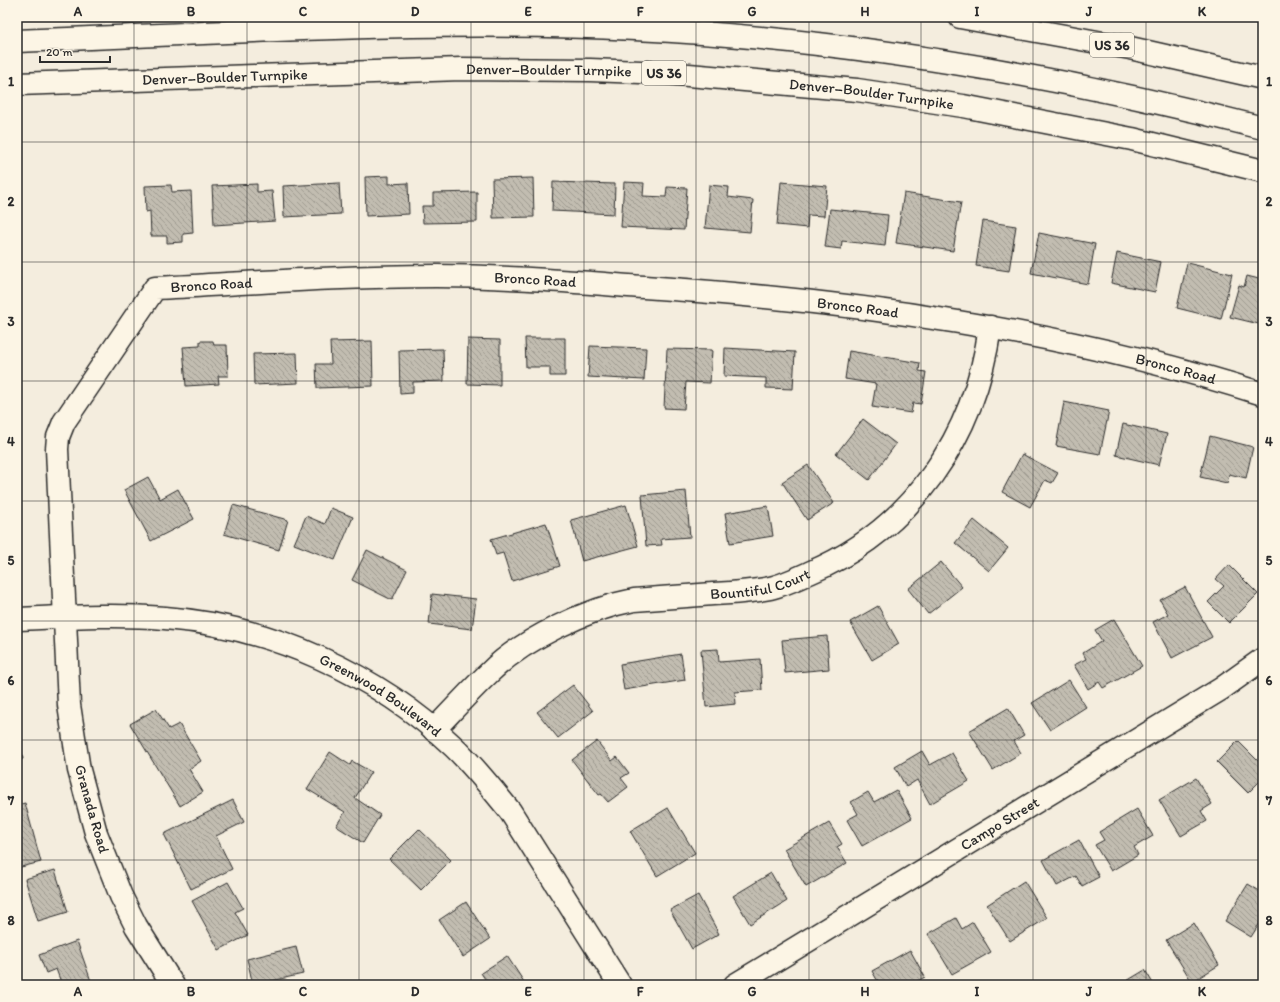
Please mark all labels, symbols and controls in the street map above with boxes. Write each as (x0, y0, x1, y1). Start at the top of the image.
text: A (73, 4, 83, 19)
text: B (187, 4, 196, 19)
text: C (299, 4, 308, 19)
text: D (411, 4, 420, 19)
text: E (524, 4, 532, 19)
text: F (637, 4, 644, 19)
text: G (748, 4, 757, 19)
text: H (861, 4, 870, 19)
text: I (975, 4, 980, 19)
text: J (1085, 4, 1093, 19)
text: K (1198, 4, 1207, 19)
road number: US 36 (1090, 33, 1134, 57)
scale bar (40, 38, 110, 64)
text: 20 m (46, 45, 73, 59)
street label: Denver–Boulder Turnpike (466, 60, 632, 81)
road number: US 36 (642, 61, 686, 85)
street label: Denver–Boulder Turnpike (142, 65, 308, 89)
text: 1 (8, 74, 14, 89)
text: 1 (1266, 74, 1272, 89)
street label: Denver–Boulder Turnpike (788, 75, 955, 114)
text: 2 (8, 194, 15, 209)
text: 2 (1266, 194, 1273, 209)
street label: Bronco Road (494, 268, 578, 291)
street label: Bronco Road (170, 273, 254, 296)
street label: Bronco Road (816, 294, 901, 322)
text: 3 (7, 314, 15, 329)
text: 3 (1265, 314, 1273, 329)
street label: Bronco Road (1134, 349, 1219, 388)
text: 4 (7, 434, 15, 449)
text: 4 (1265, 434, 1273, 449)
text: 5 (8, 553, 15, 568)
text: 5 (1266, 553, 1273, 568)
street label: Bountiful Court (710, 565, 813, 603)
street label: Greenwood Boulevard (317, 650, 445, 740)
text: 6 (8, 673, 15, 688)
text: 6 (1266, 673, 1273, 688)
street label: Granada Road (71, 763, 113, 856)
text: 7 (7, 793, 15, 808)
street label: Campo Street (957, 793, 1043, 854)
text: 7 (1265, 793, 1273, 808)
text: 8 (7, 913, 15, 928)
text: 8 (1265, 913, 1273, 928)
text: A (73, 984, 83, 999)
text: B (187, 984, 196, 999)
text: C (299, 984, 308, 999)
text: D (411, 984, 420, 999)
text: E (524, 984, 532, 999)
text: F (637, 984, 644, 999)
text: G (748, 984, 757, 999)
text: H (861, 984, 870, 999)
text: I (975, 984, 980, 999)
text: J (1085, 984, 1093, 999)
text: K (1198, 984, 1207, 999)

